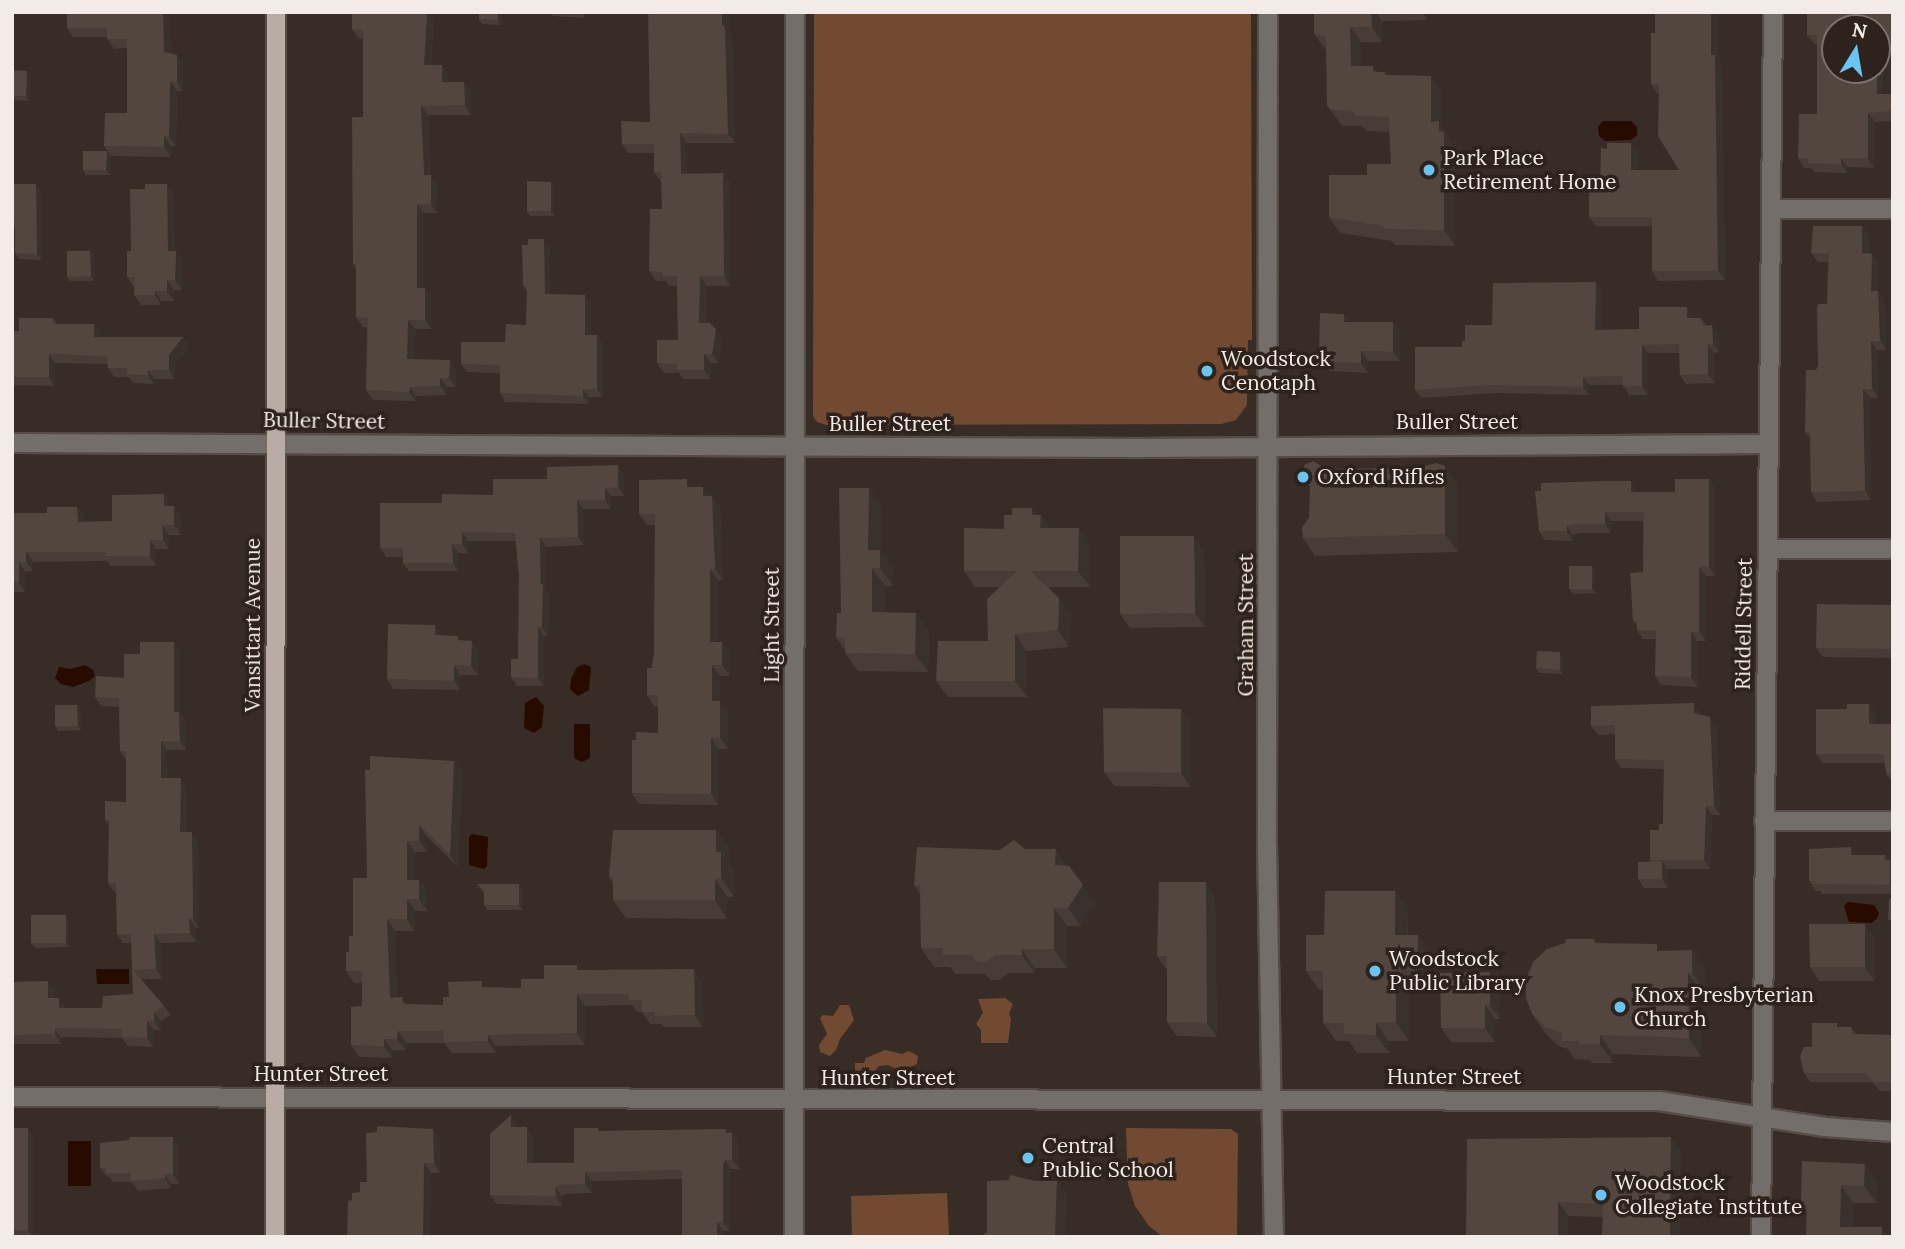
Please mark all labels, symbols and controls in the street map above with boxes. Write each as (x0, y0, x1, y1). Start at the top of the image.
north arrow (1821, 14, 1891, 84)
text: N (1850, 17, 1869, 44)
place label: Park Place Retirement Home (1443, 145, 1616, 195)
marker: Park Place Retirement Home (1421, 162, 1437, 178)
place label: Woodstock Cenotaph (1221, 346, 1331, 396)
marker: Woodstock Cenotaph (1199, 363, 1215, 379)
street label: Buller Street (263, 407, 385, 435)
street label: Buller Street (1396, 409, 1518, 435)
street label: Buller Street (829, 411, 951, 437)
place label: Oxford Rifles (1317, 464, 1445, 490)
marker: Oxford Rifles (1295, 469, 1311, 485)
street label: Vansittart Avenue (240, 538, 266, 712)
street label: Graham Street (1233, 553, 1259, 697)
street label: Riddell Street (1730, 558, 1758, 690)
street label: Light Street (759, 567, 785, 683)
place label: Woodstock Public Library (1389, 946, 1525, 996)
marker: Woodstock Public Library (1367, 963, 1383, 979)
place label: Knox Presbyterian Church (1634, 982, 1814, 1032)
marker: Knox Presbyterian Church (1612, 999, 1628, 1015)
street label: Hunter Street (254, 1061, 388, 1087)
street label: Hunter Street (1387, 1064, 1521, 1090)
street label: Hunter Street (821, 1065, 955, 1091)
place label: Central Public School (1042, 1133, 1174, 1183)
marker: Central Public School (1020, 1150, 1036, 1166)
place label: Woodstock Collegiate Institute (1615, 1170, 1802, 1220)
marker: Woodstock Collegiate Institute (1593, 1187, 1609, 1203)

